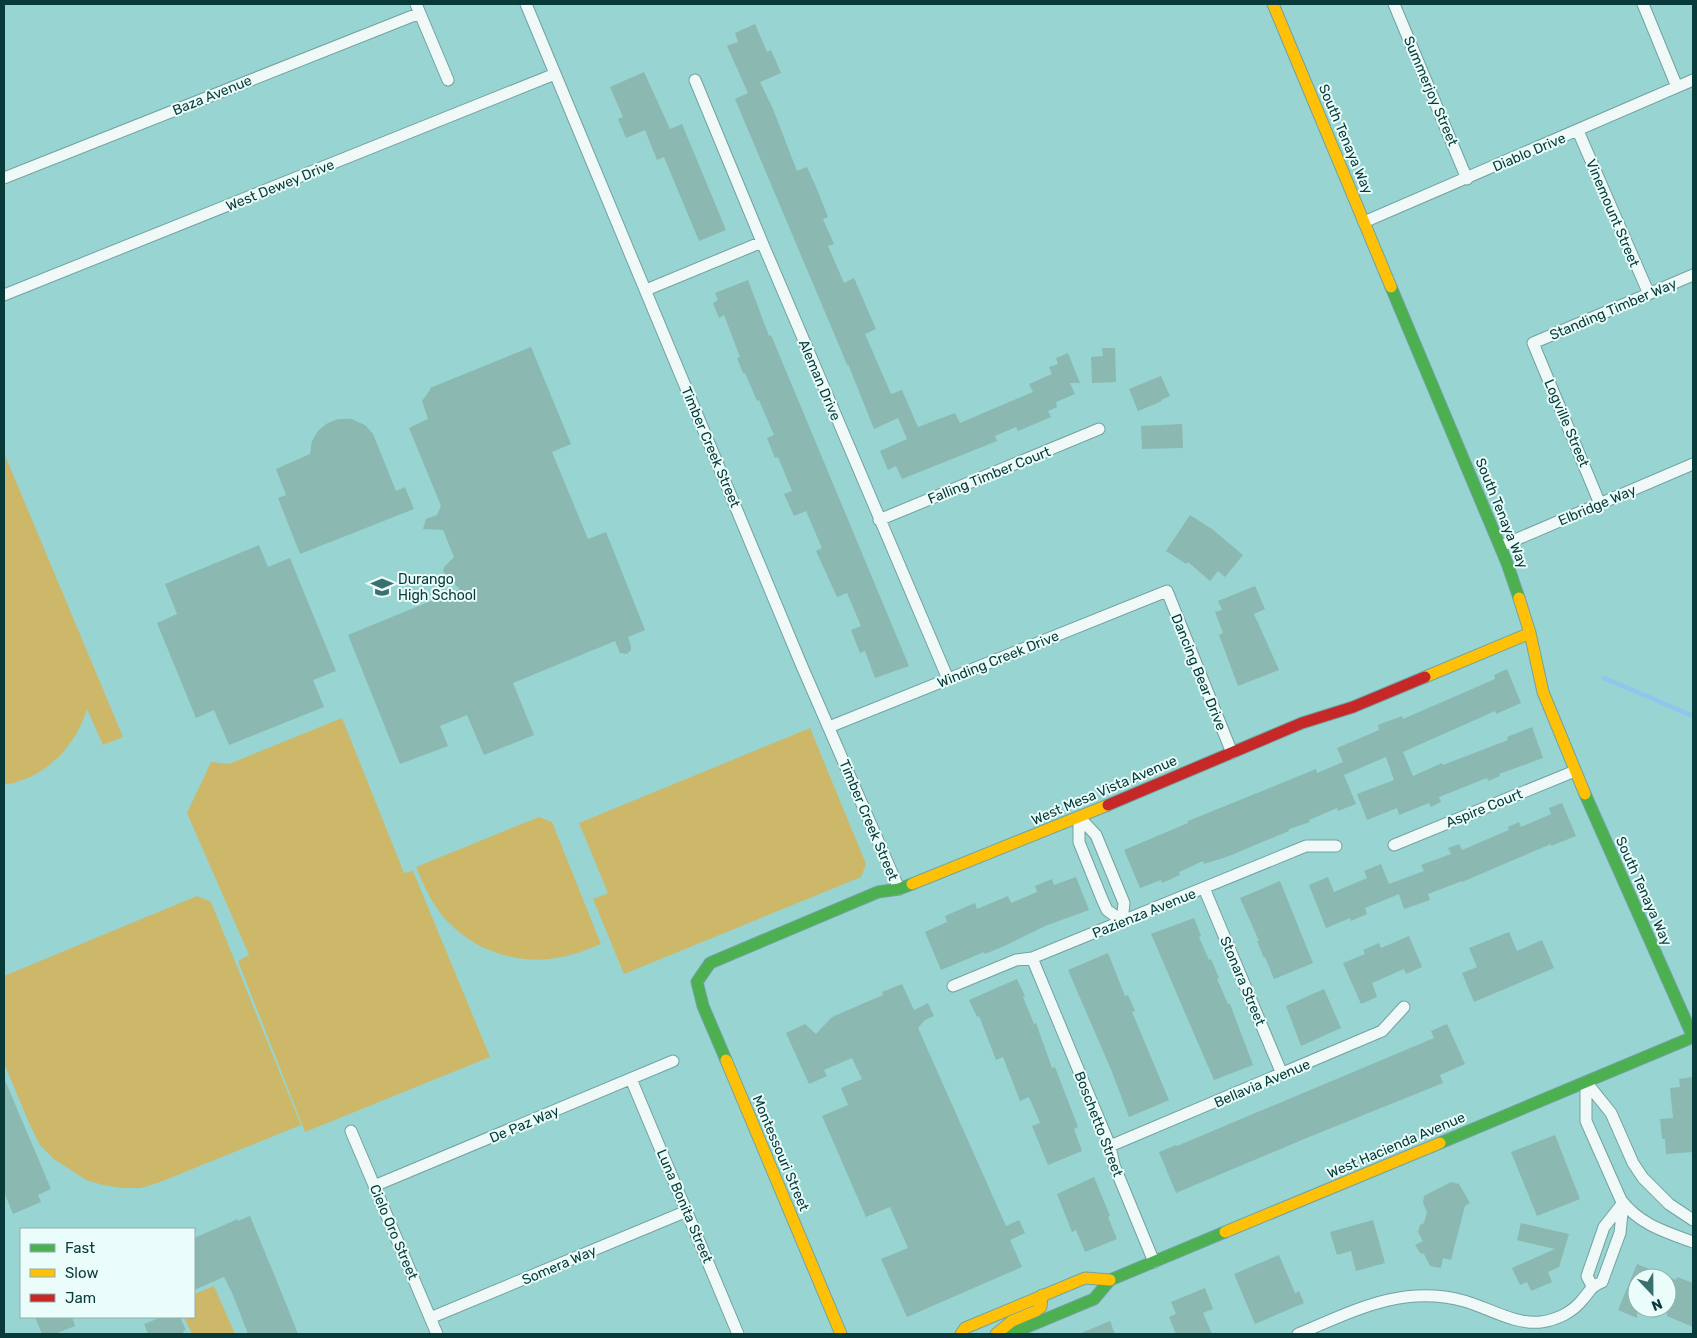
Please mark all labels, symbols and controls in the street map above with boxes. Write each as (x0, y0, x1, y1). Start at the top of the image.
street label: Summerjoy Street (1400, 34, 1462, 149)
street label: Baza Avenue (170, 72, 254, 119)
street label: South Tenaya Way (1315, 82, 1376, 197)
street label: Diablo Drive (1490, 129, 1568, 175)
street label: West Dewey Drive (224, 156, 337, 215)
street label: Vinemount Street (1582, 157, 1643, 270)
street label: Standing Timber Way (1547, 275, 1680, 344)
street label: Aleman Drive (795, 337, 844, 423)
street label: Logville Street (1540, 377, 1593, 470)
street label: Timber Creek Street (677, 384, 744, 511)
street label: Falling Timber Court (925, 443, 1053, 508)
street label: South Tenaya Way (1472, 456, 1532, 571)
street label: Elbridge Way (1556, 481, 1639, 529)
place label: Durango High School (398, 571, 476, 604)
school or university icon: Durango High School (369, 574, 395, 600)
street label: Dancing Bear Drive (1167, 611, 1230, 733)
street label: Winding Creek Drive (935, 627, 1062, 692)
street label: West Mesa Vista Avenue (1029, 752, 1180, 829)
street label: Timber Creek Street (835, 757, 902, 884)
street label: Aspire Court (1443, 785, 1526, 832)
street label: South Tenaya Way (1612, 834, 1675, 949)
street label: Pazienza Avenue (1090, 885, 1199, 942)
street label: Stonara Street (1216, 934, 1269, 1029)
street label: Bellavia Avenue (1212, 1056, 1313, 1111)
street label: Boschetto Street (1071, 1069, 1127, 1180)
street label: Montessouri Street (748, 1093, 813, 1214)
street label: De Paz Way (487, 1102, 562, 1147)
street label: West Hacienda Avenue (1325, 1109, 1468, 1182)
street label: Luna Bonita Street (653, 1147, 716, 1266)
street label: Cielo Oro Street (366, 1182, 421, 1283)
legend (20, 1228, 195, 1318)
text: Fast (65, 1239, 95, 1257)
street label: Somera Way (519, 1242, 599, 1289)
text: Slow (65, 1264, 98, 1282)
north arrow (1627, 1268, 1677, 1318)
text: Jam (65, 1289, 96, 1307)
text: N (1649, 1295, 1665, 1314)

